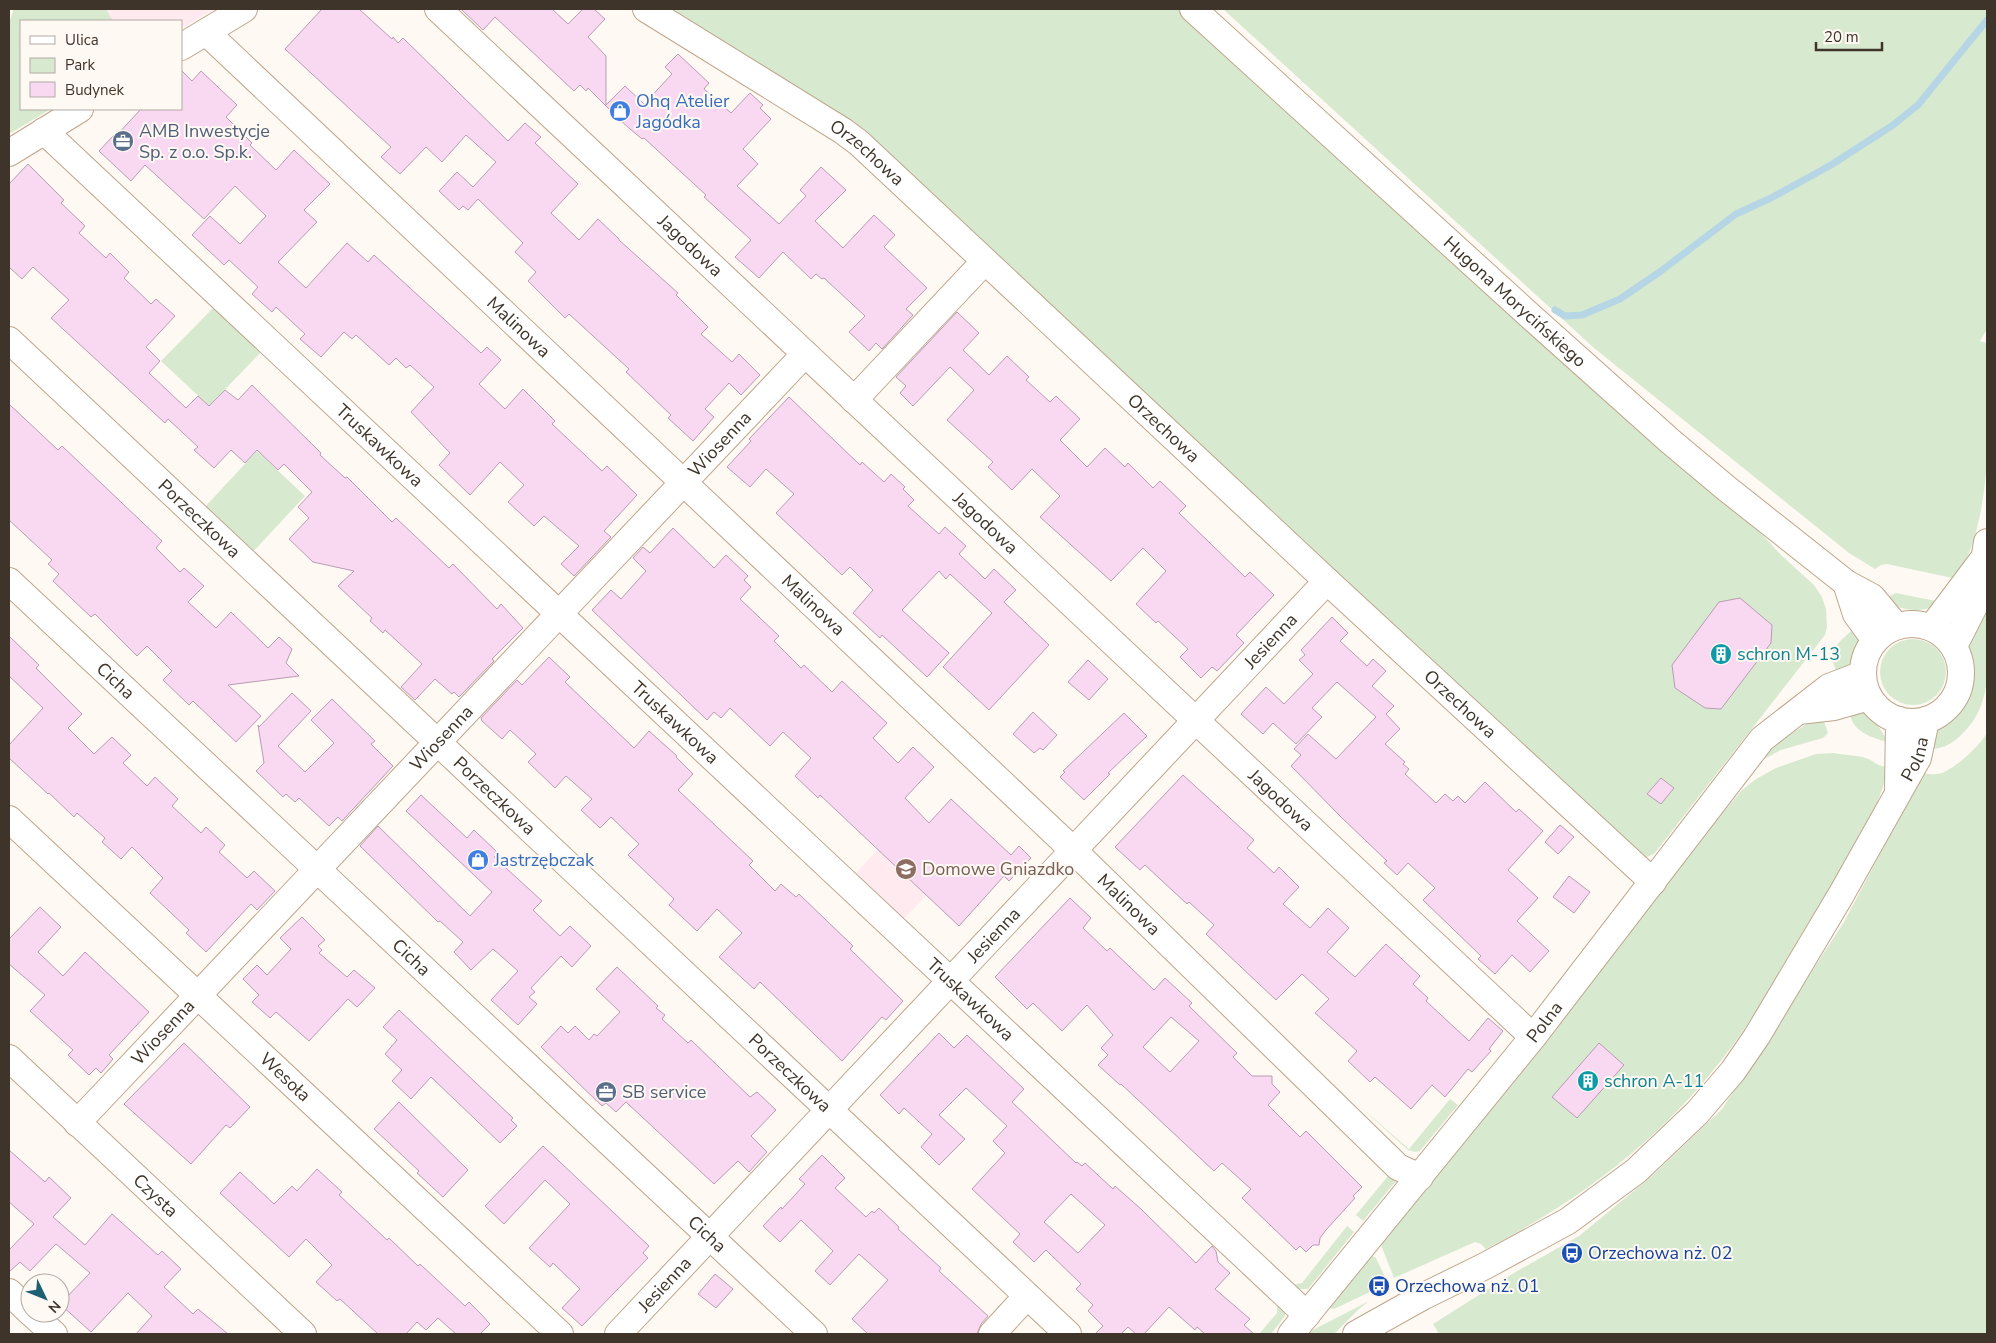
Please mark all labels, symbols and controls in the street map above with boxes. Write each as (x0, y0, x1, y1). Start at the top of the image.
legend (20, 20, 182, 110)
scale bar (1816, 20, 1882, 52)
text: 20 m (1824, 27, 1859, 47)
text: Ulica (65, 30, 99, 50)
text: Park (65, 55, 95, 75)
text: Budynek (65, 80, 125, 100)
place label: Ohq Atelier Jagódka (635, 89, 730, 134)
shop icon: Ohq Atelier Jagódka (608, 99, 632, 123)
street label: Orzechowa (825, 114, 909, 191)
place label: AMB Inwestycje Sp. z o.o. Sp.k. (139, 119, 270, 164)
office icon: AMB Inwestycje Sp. z o.o. Sp.k. (111, 129, 135, 153)
street label: Jagodowa (652, 209, 728, 282)
street label: Hugona Morycińskiego (1438, 231, 1592, 373)
street label: Malinowa (482, 291, 556, 363)
street label: Orzechowa (1122, 388, 1205, 468)
street label: Truskawkowa (331, 399, 428, 492)
street label: Wiosenna (683, 406, 757, 482)
street label: Porzeczkowa (153, 474, 246, 563)
street label: Jagodowa (947, 486, 1023, 559)
street label: Malinowa (776, 569, 850, 641)
street label: Jesienna (1238, 608, 1303, 675)
building icon: schron M-13 (1709, 642, 1733, 666)
place label: schron M-13 (1737, 642, 1840, 666)
street label: Cicha (91, 657, 140, 705)
street label: Orzechowa (1419, 664, 1502, 744)
street label: Truskawkowa (626, 676, 724, 769)
street label: Wiosenna (404, 700, 478, 776)
street label: Polna (1895, 735, 1934, 786)
street label: Porzeczkowa (448, 751, 541, 841)
street label: Jagodowa (1242, 763, 1318, 837)
shop icon: Jastrzębczak (466, 848, 490, 872)
place label: Jastrzębczak (493, 848, 595, 872)
school or university icon: Domowe Gniazdko (894, 857, 918, 881)
place label: Domowe Gniazdko (922, 857, 1074, 881)
street label: Malinowa (1092, 868, 1166, 941)
street label: Jesienna (961, 902, 1026, 969)
street label: Cicha (387, 933, 436, 981)
street label: Truskawkowa (922, 953, 1019, 1046)
street label: Wiosenna (126, 994, 200, 1070)
street label: Polna (1521, 996, 1568, 1048)
street label: Porzeczkowa (743, 1028, 836, 1118)
street label: Wesoła (254, 1047, 316, 1107)
building icon: schron A-11 (1576, 1069, 1600, 1093)
place label: schron A-11 (1604, 1069, 1704, 1093)
office icon: SB service (594, 1080, 618, 1104)
place label: SB service (622, 1080, 706, 1104)
street label: Czysta (128, 1168, 183, 1223)
street label: Cicha (683, 1210, 732, 1258)
bus stop icon: Orzechowa nż. 02 (1560, 1241, 1584, 1265)
place label: Orzechowa nż. 02 (1588, 1241, 1732, 1265)
street label: Jesienna (632, 1252, 697, 1318)
north arrow (20, 1273, 70, 1323)
bus stop icon: Orzechowa nż. 01 (1367, 1274, 1391, 1298)
place label: Orzechowa nż. 01 (1395, 1274, 1539, 1298)
text: N (44, 1296, 65, 1317)

